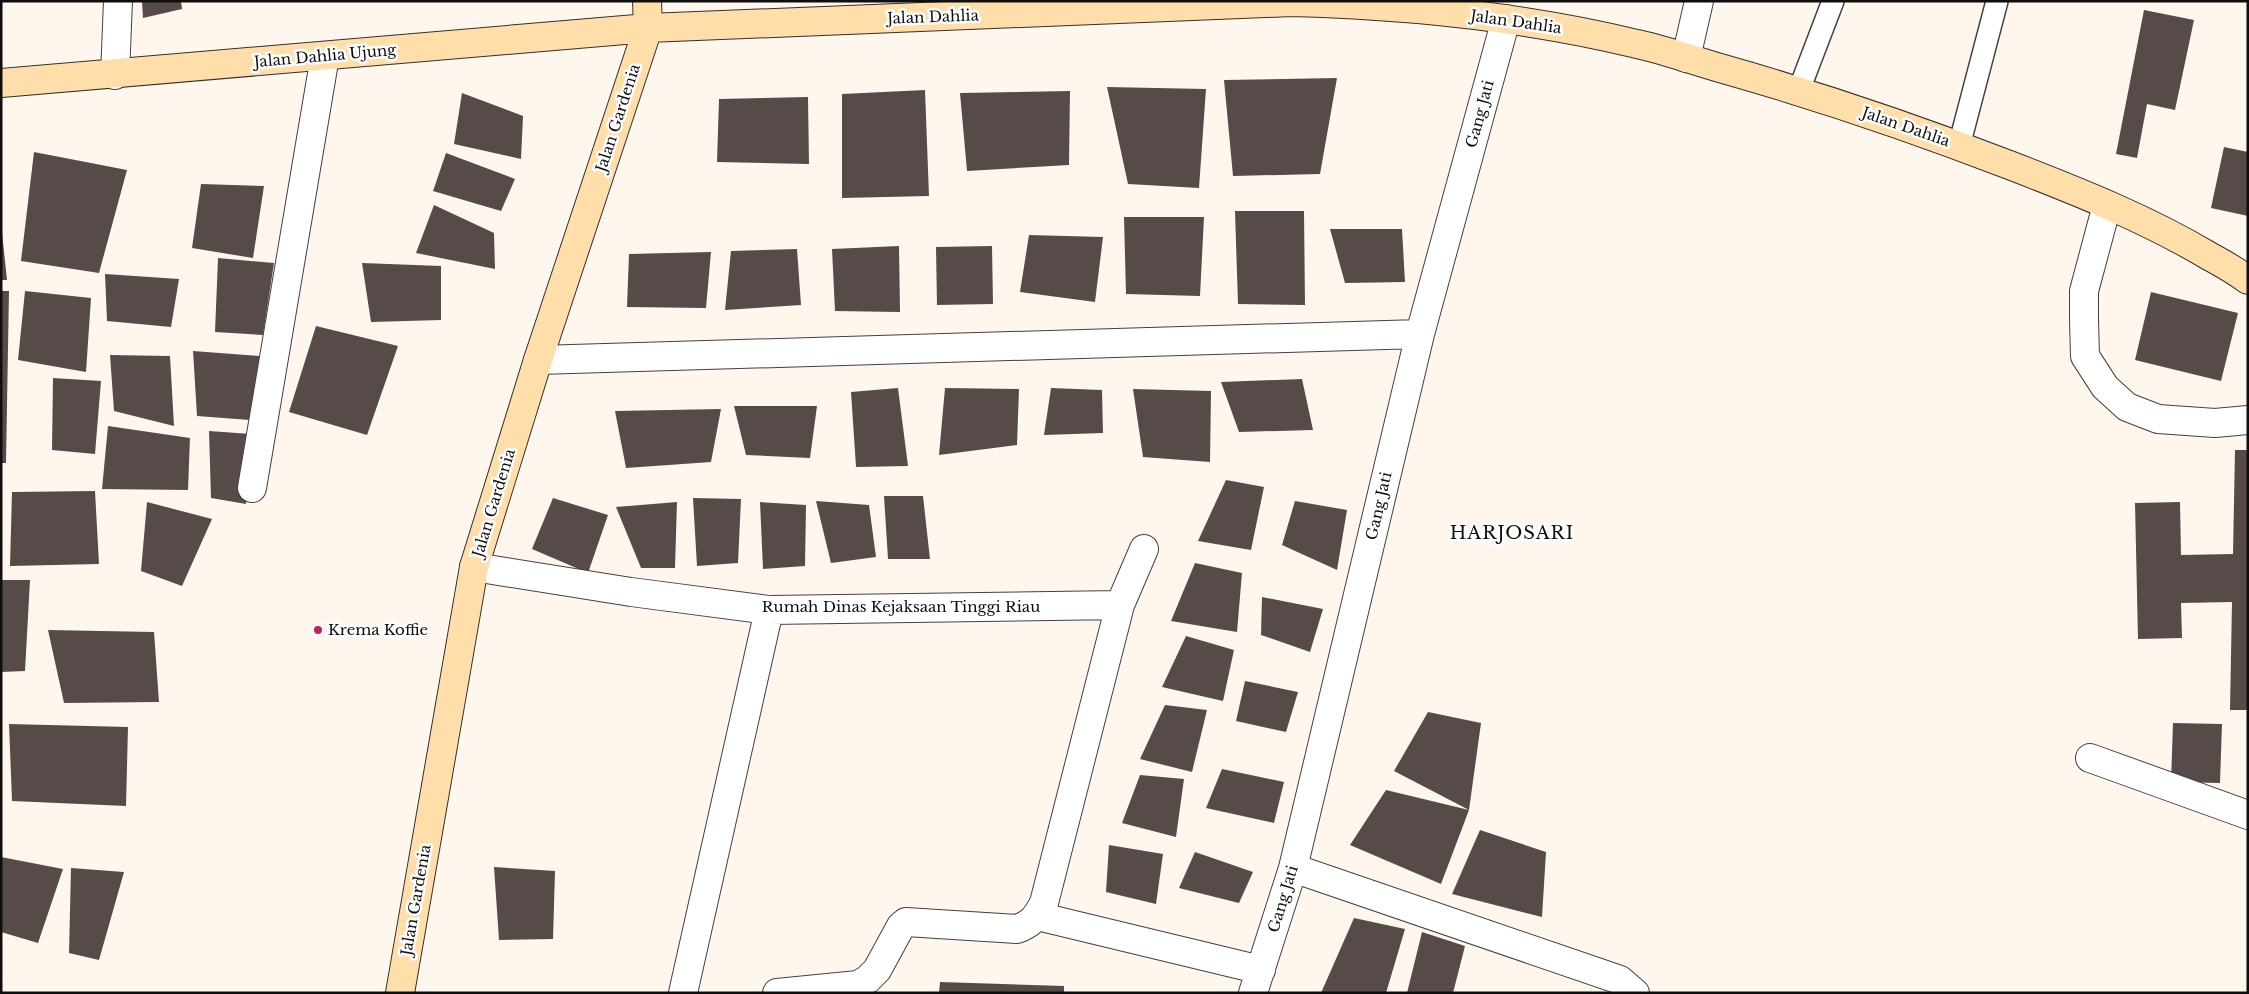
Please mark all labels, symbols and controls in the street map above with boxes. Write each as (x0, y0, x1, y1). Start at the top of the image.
street label: Jalan Dahlia (885, 5, 980, 28)
street label: Jalan Dahlia (1467, 5, 1563, 37)
street label: Jalan Dahlia Ujung (251, 40, 398, 71)
street label: Jalan Gardenia (591, 61, 644, 176)
street label: Gang Jati (1461, 78, 1498, 150)
street label: Jalan Dahlia (1858, 102, 1953, 151)
street label: Jalan Gardenia (467, 446, 519, 561)
street label: Gang Jati (1361, 470, 1396, 542)
district label: HARJOSARI (1450, 522, 1574, 544)
street label: Rumah Dinas Kejaksaan Tinggi Riau (762, 597, 1040, 616)
place label: Krema Koffie (328, 620, 428, 639)
marker: Krema Koffie (312, 624, 324, 636)
street label: Jalan Gardenia (396, 842, 435, 959)
street label: Gang Jati (1263, 863, 1302, 935)

